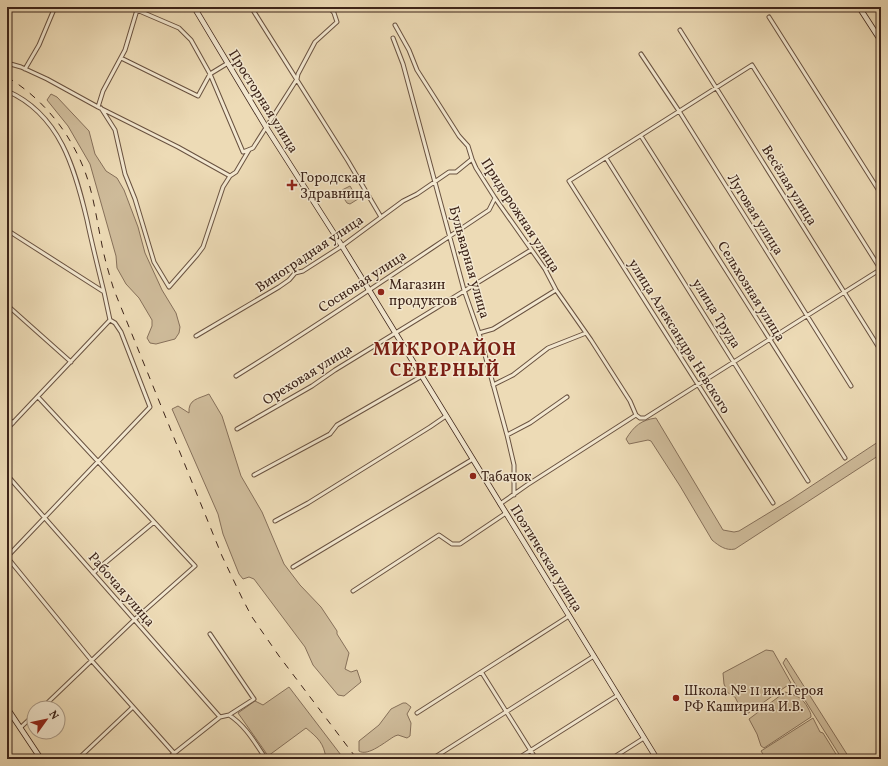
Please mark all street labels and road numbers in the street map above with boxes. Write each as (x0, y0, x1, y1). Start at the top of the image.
street label: Просторная улица (223, 46, 302, 157)
street label: Весёлая улица (756, 142, 821, 230)
street label: Придорожная улица (476, 155, 564, 277)
street label: Луговая улица (722, 170, 787, 259)
street label: Бульварная улица (443, 204, 494, 321)
street label: Виноградная улица (252, 211, 368, 297)
street label: Сельхозная улица (712, 238, 789, 346)
street label: Сосновая улица (315, 247, 411, 318)
street label: улица Александра Невского (623, 256, 734, 418)
street label: улица Труда (687, 275, 745, 352)
street label: Ореховая улица (259, 340, 356, 410)
street label: Поэтическая улица (505, 502, 586, 616)
street label: Рабочая улица (83, 549, 159, 631)

